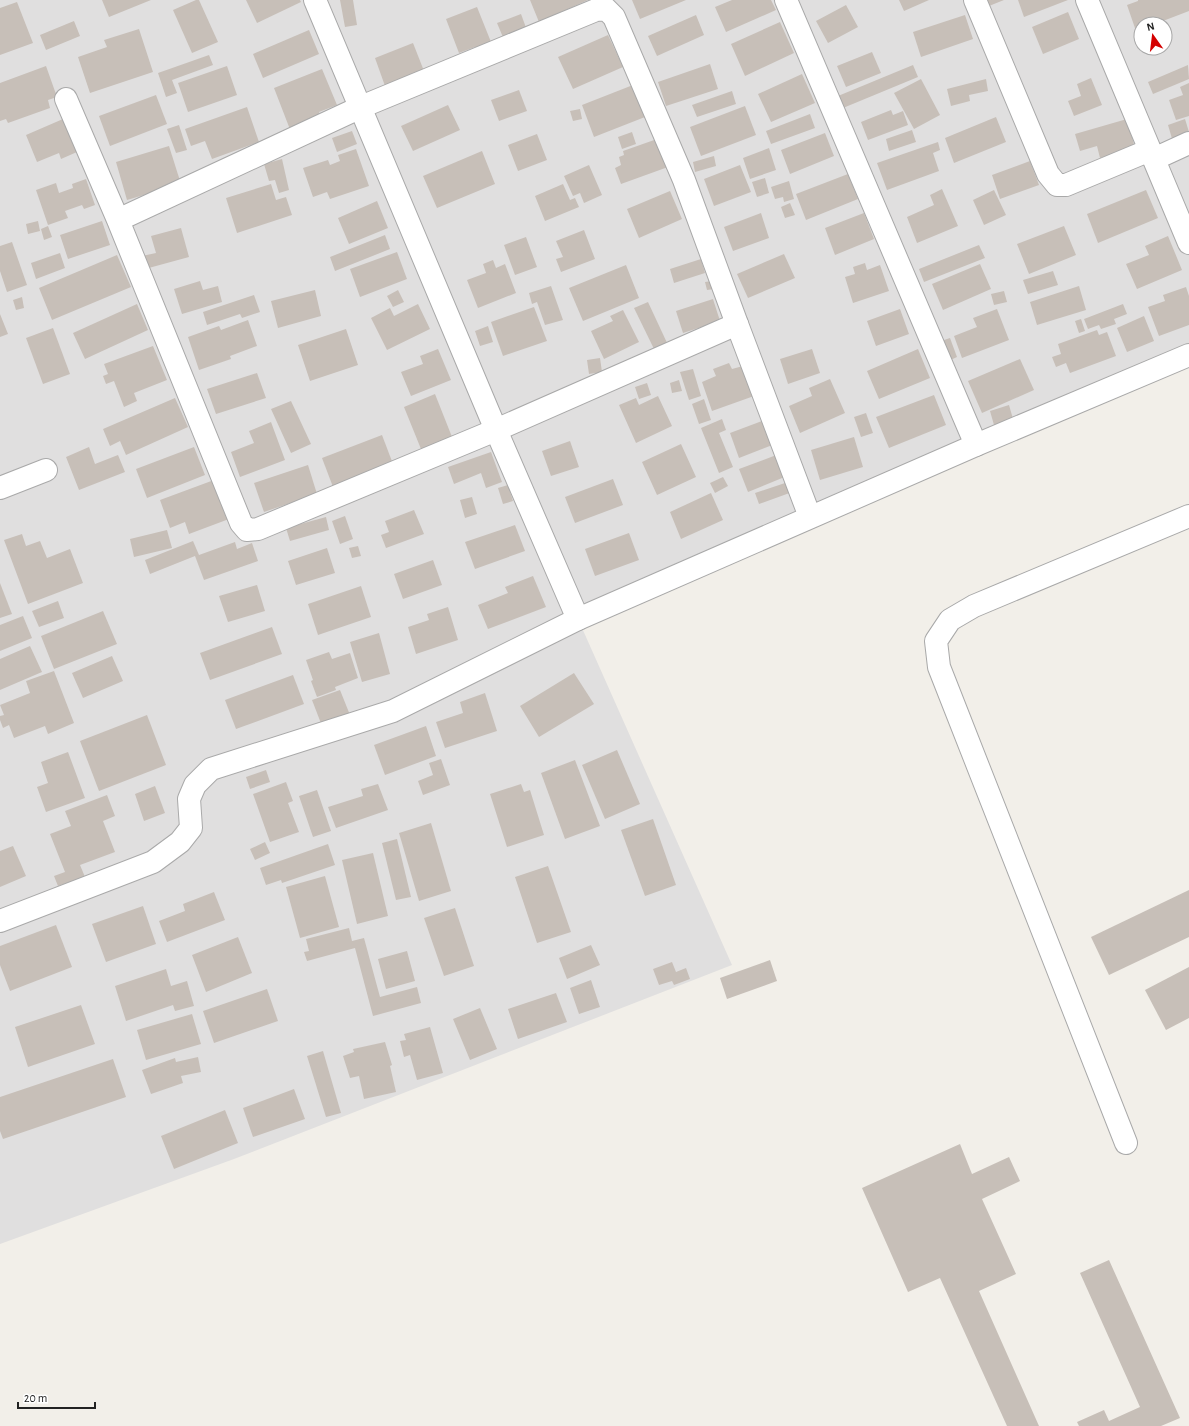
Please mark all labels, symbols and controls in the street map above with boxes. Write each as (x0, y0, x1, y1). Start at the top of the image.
north arrow (1133, 16, 1173, 56)
text: N (1146, 21, 1156, 33)
scale bar (18, 1384, 95, 1410)
text: 20 m (24, 1392, 47, 1404)

